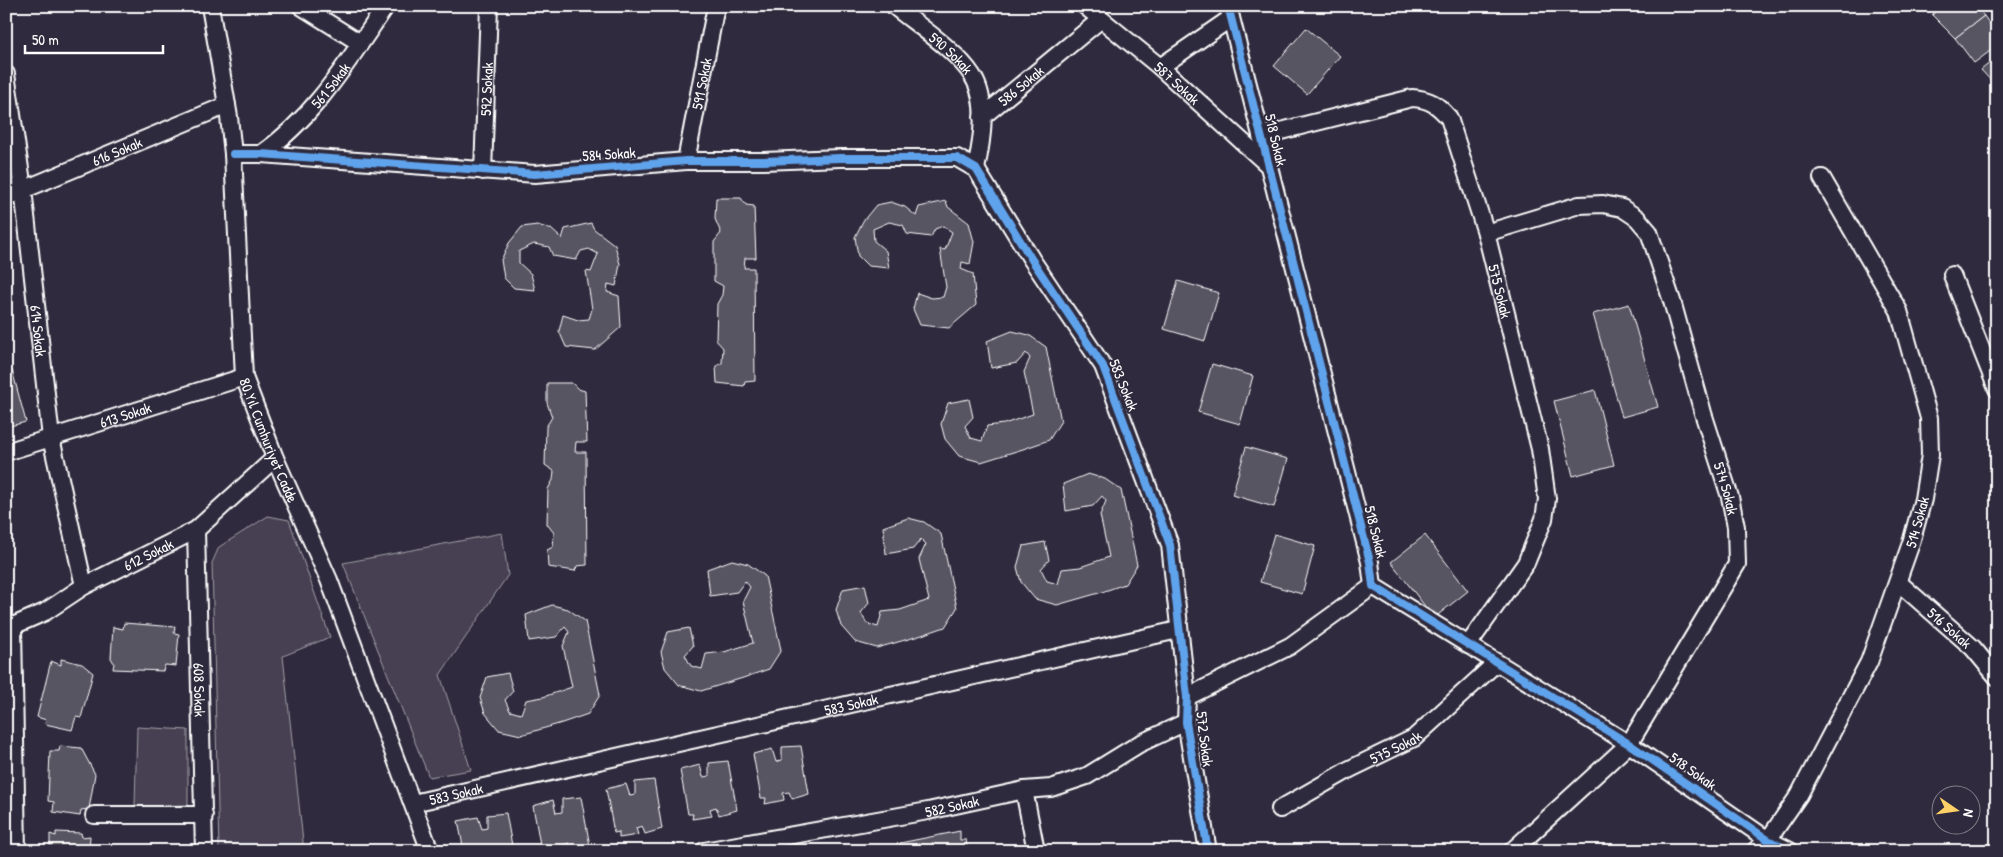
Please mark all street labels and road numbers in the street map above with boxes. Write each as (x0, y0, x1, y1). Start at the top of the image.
street label: 590 Sokak (925, 27, 978, 78)
street label: 591 Sokak (686, 56, 716, 111)
street label: 587 Sokak (1150, 56, 1205, 109)
street label: 561 Sokak (306, 58, 355, 113)
street label: 586 Sokak (993, 60, 1048, 110)
street label: 592 Sokak (475, 62, 497, 116)
street label: 518 Sokak (1260, 112, 1292, 168)
street label: 616 Sokak (89, 131, 145, 171)
street label: 584 Sokak (582, 142, 636, 166)
street label: 575 Sokak (1484, 262, 1517, 320)
street label: 614 Sokak (26, 304, 52, 358)
street label: 583 Sokak (1104, 356, 1144, 414)
street label: 80.Yıl Cumhuriyet Cadde (235, 375, 304, 506)
street label: 613 Sokak (97, 396, 154, 432)
street label: 574 Sokak (1709, 459, 1744, 517)
street label: 514 Sokak (1900, 494, 1934, 551)
street label: 518 Sokak (1359, 504, 1393, 560)
street label: 612 Sokak (120, 533, 177, 575)
street label: 516 Sokak (1923, 602, 1976, 653)
street label: 608 Sokak (189, 663, 211, 717)
street label: 583 Sokak (822, 688, 880, 720)
street label: 572 Sokak (1191, 710, 1219, 768)
street label: 575 Sokak (1366, 726, 1426, 768)
street label: 518 Sokak (1665, 747, 1721, 795)
street label: 583 Sokak (427, 777, 485, 810)
street label: 582 Sokak (923, 790, 981, 822)

